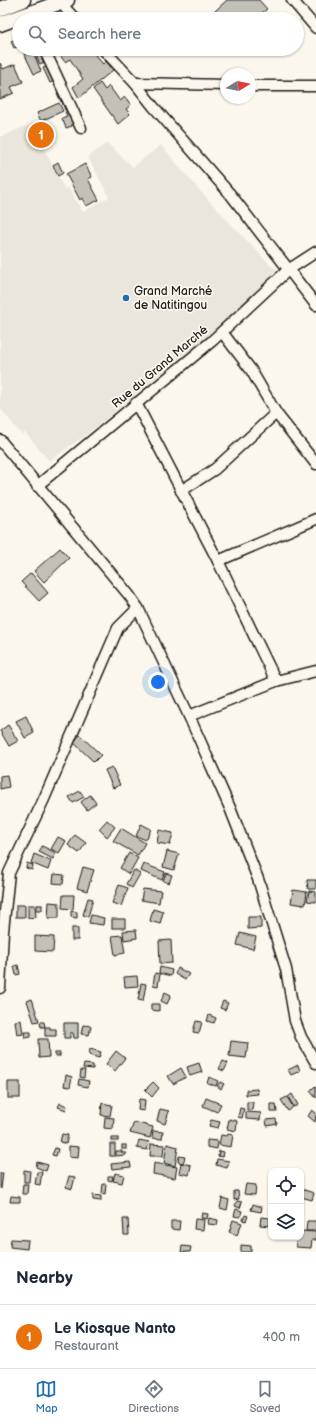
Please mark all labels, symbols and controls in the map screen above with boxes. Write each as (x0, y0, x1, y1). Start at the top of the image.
search box (12, 12, 304, 56)
icon: search (26, 23, 48, 45)
text: Search here (58, 25, 141, 44)
north arrow (220, 68, 256, 104)
pin: 1 (28, 120, 54, 150)
place label: Grand Marché de Natitingou (134, 284, 212, 313)
marker: Grand Marché de Natitingou (121, 293, 131, 303)
street label: Rue du Grand Marché (109, 322, 211, 412)
your location (148, 672, 168, 692)
map controls (268, 1168, 304, 1240)
button: locate (268, 1168, 304, 1204)
button: layers (268, 1204, 304, 1240)
text: Nearby (16, 1268, 73, 1288)
text: Le Kiosque Nanto (54, 1319, 176, 1338)
text: 1 (26, 1329, 32, 1345)
text: 400 m (263, 1329, 300, 1345)
text: Restaurant (54, 1338, 119, 1354)
tab: Map (35, 1378, 58, 1415)
tab: Directions (128, 1378, 179, 1415)
tab: Saved (250, 1378, 281, 1415)

